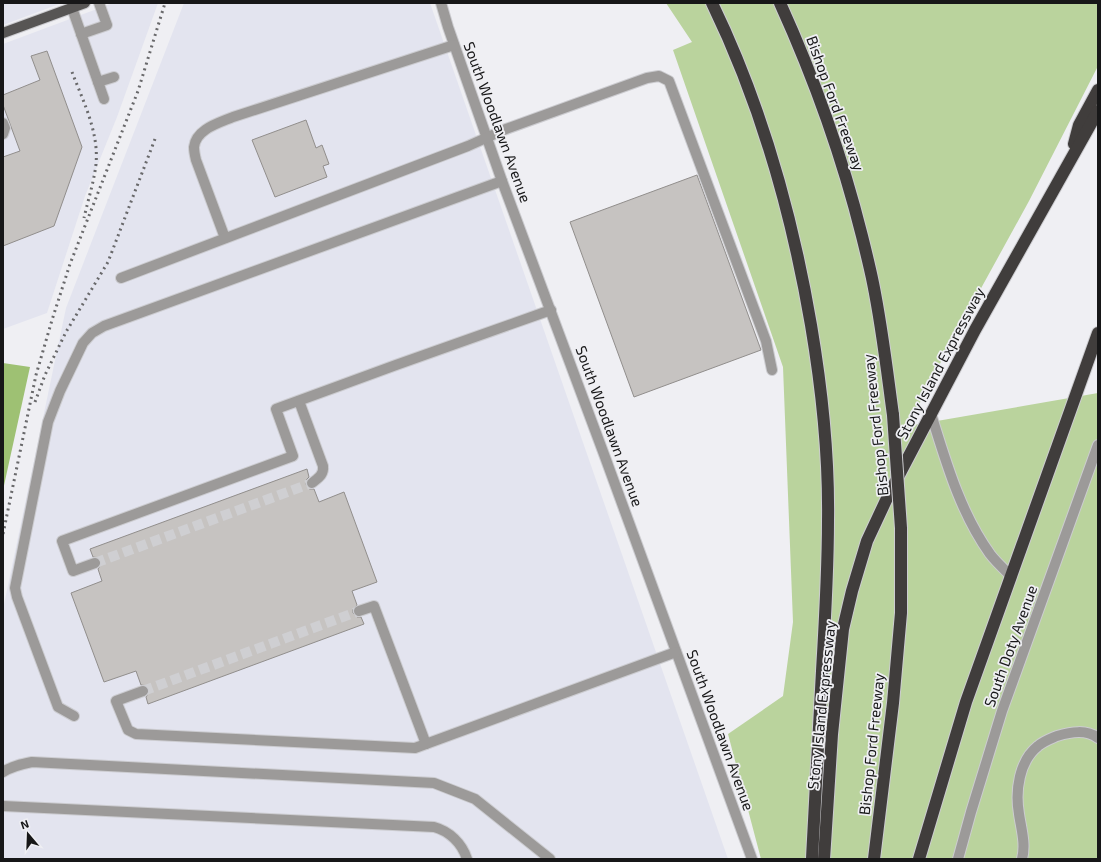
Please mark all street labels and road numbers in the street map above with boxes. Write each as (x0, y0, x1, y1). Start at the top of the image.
street label: Bishop Ford Freeway (803, 33, 869, 173)
street label: South Woodlawn Avenue (461, 39, 535, 205)
street label: Stony Island Expressway (892, 284, 988, 442)
street label: South Woodlawn Avenue (573, 343, 647, 509)
street label: Bishop Ford Freeway (859, 353, 891, 497)
street label: South Doty Avenue (980, 583, 1040, 709)
street label: Stony Island Expressway (803, 620, 839, 790)
street label: South Woodlawn Avenue (684, 647, 758, 813)
street label: Bishop Ford Freeway (855, 672, 887, 816)

